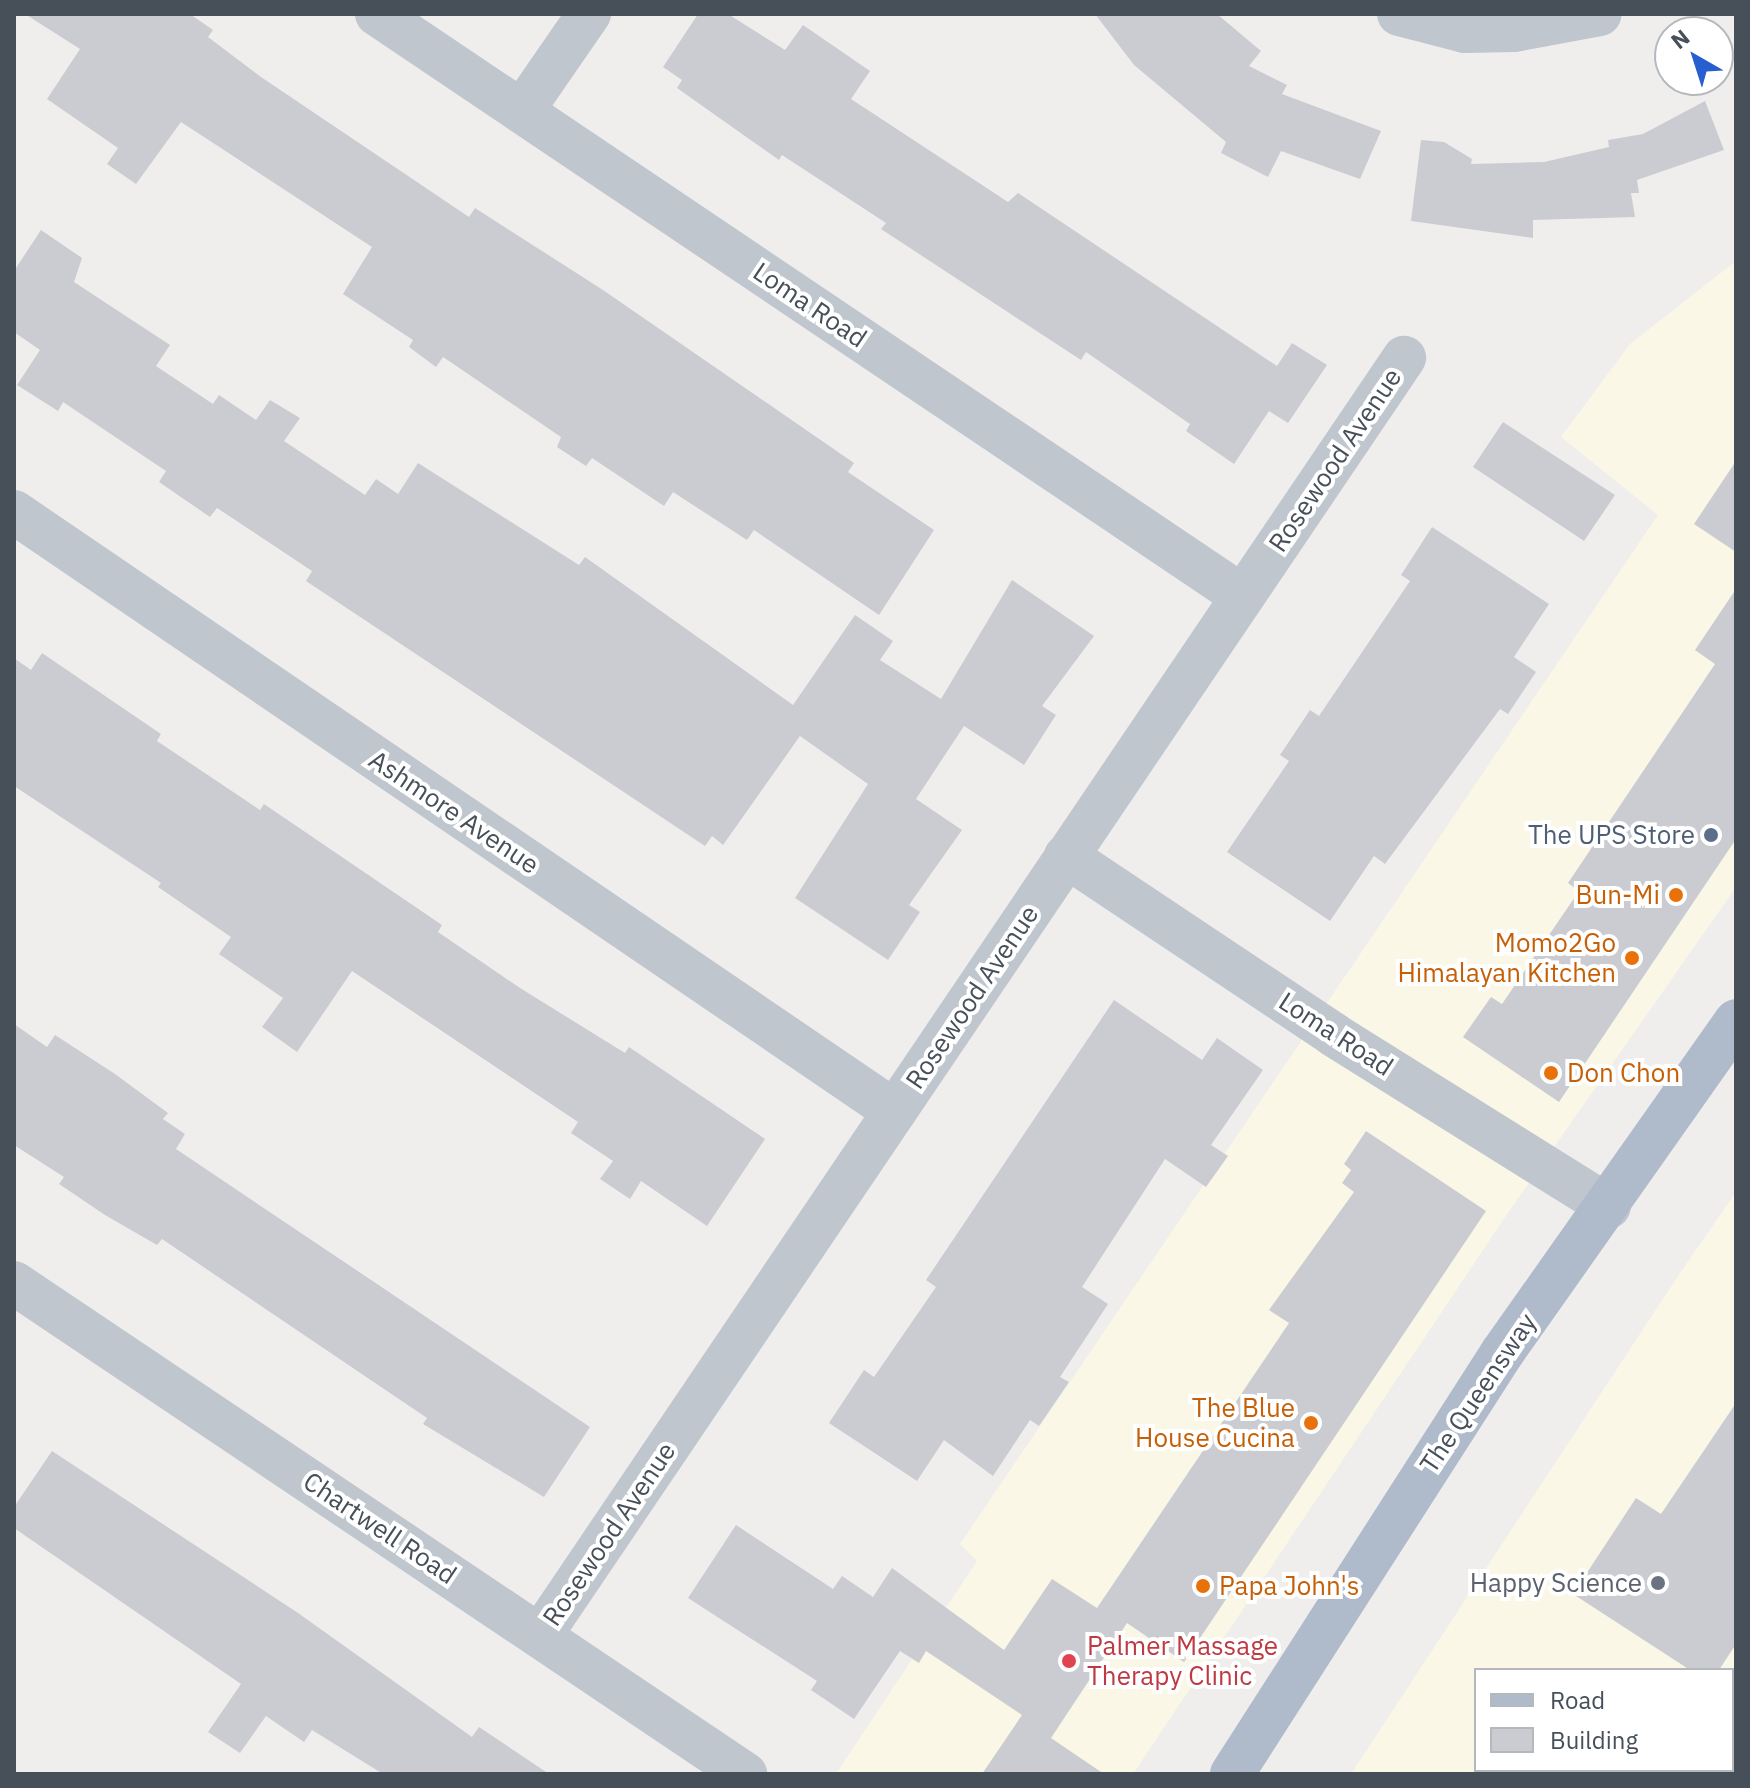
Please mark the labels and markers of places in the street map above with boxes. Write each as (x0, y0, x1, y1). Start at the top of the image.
place label: The UPS Store (1528, 819, 1695, 851)
marker: The UPS Store (1702, 826, 1720, 844)
place label: Bun-Mi (1576, 879, 1660, 911)
marker: Bun-Mi (1667, 886, 1685, 904)
place label: Momo2Go Himalayan Kitchen (1397, 927, 1616, 988)
marker: Momo2Go Himalayan Kitchen (1623, 949, 1641, 967)
place label: Don Chon (1567, 1057, 1680, 1089)
marker: Don Chon (1542, 1064, 1560, 1082)
place label: The Blue House Cucina (1135, 1392, 1295, 1454)
marker: The Blue House Cucina (1302, 1414, 1320, 1432)
place label: Happy Science (1470, 1567, 1642, 1599)
place label: Papa John's (1219, 1570, 1359, 1602)
marker: Happy Science (1649, 1574, 1667, 1592)
marker: Papa John's (1194, 1577, 1212, 1595)
place label: Palmer Massage Therapy Clinic (1087, 1630, 1278, 1692)
marker: Palmer Massage Therapy Clinic (1058, 1650, 1080, 1672)

